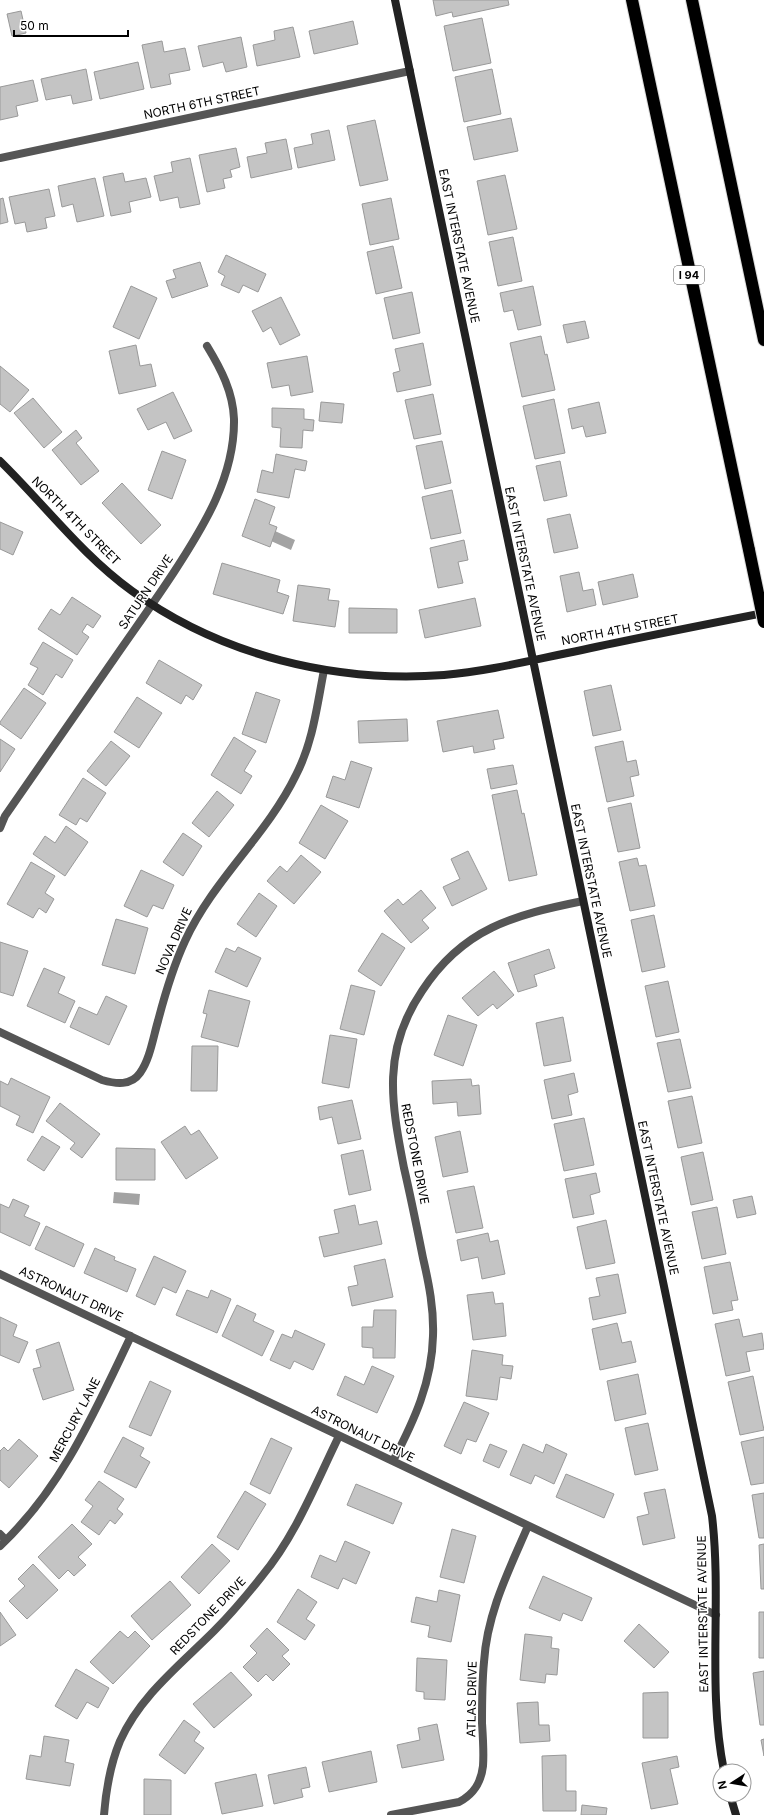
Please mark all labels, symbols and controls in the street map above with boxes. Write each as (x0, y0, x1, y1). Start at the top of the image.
scale bar (14, 12, 128, 38)
text: 50 m (20, 18, 49, 33)
street label: NORTH 6TH STREET (142, 83, 262, 122)
street label: EAST INTERSTATE AVENUE (436, 167, 483, 324)
road number: I 94 (674, 266, 704, 284)
street label: NORTH 4TH STREET (29, 473, 124, 568)
street label: EAST INTERSTATE AVENUE (502, 485, 549, 642)
street label: SATURN DRIVE (115, 552, 176, 632)
street label: NORTH 4TH STREET (560, 611, 680, 648)
street label: EAST INTERSTATE AVENUE (568, 802, 615, 959)
street label: NOVA DRIVE (152, 905, 195, 977)
street label: REDSTONE DRIVE (398, 1102, 433, 1206)
street label: EAST INTERSTATE AVENUE (635, 1119, 682, 1276)
street label: ASTRONAUT DRIVE (17, 1263, 126, 1324)
street label: MERCURY LANE (46, 1375, 103, 1465)
street label: ASTRONAUT DRIVE (309, 1402, 417, 1465)
street label: EAST INTERSTATE AVENUE (694, 1535, 711, 1693)
street label: REDSTONE DRIVE (167, 1574, 249, 1658)
street label: ATLAS DRIVE (463, 1661, 480, 1737)
north arrow (712, 1763, 752, 1803)
text: N (714, 1780, 730, 1791)

